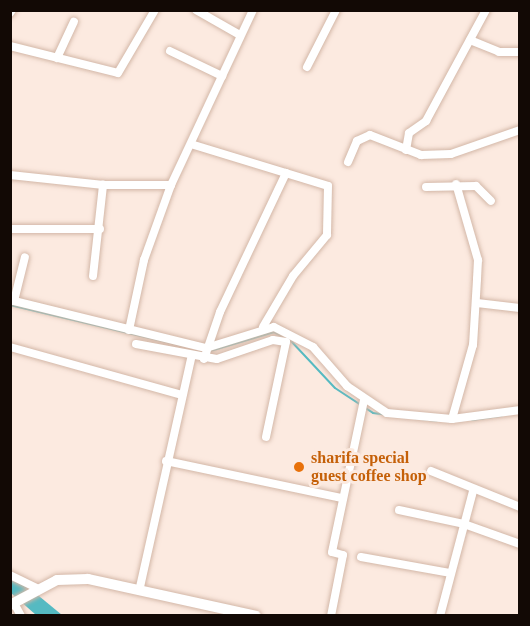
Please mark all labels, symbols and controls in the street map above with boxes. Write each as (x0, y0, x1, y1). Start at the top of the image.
place label: sharifa special guest coffee shop (311, 448, 441, 486)
marker: sharifa special guest coffee shop (292, 460, 306, 474)

